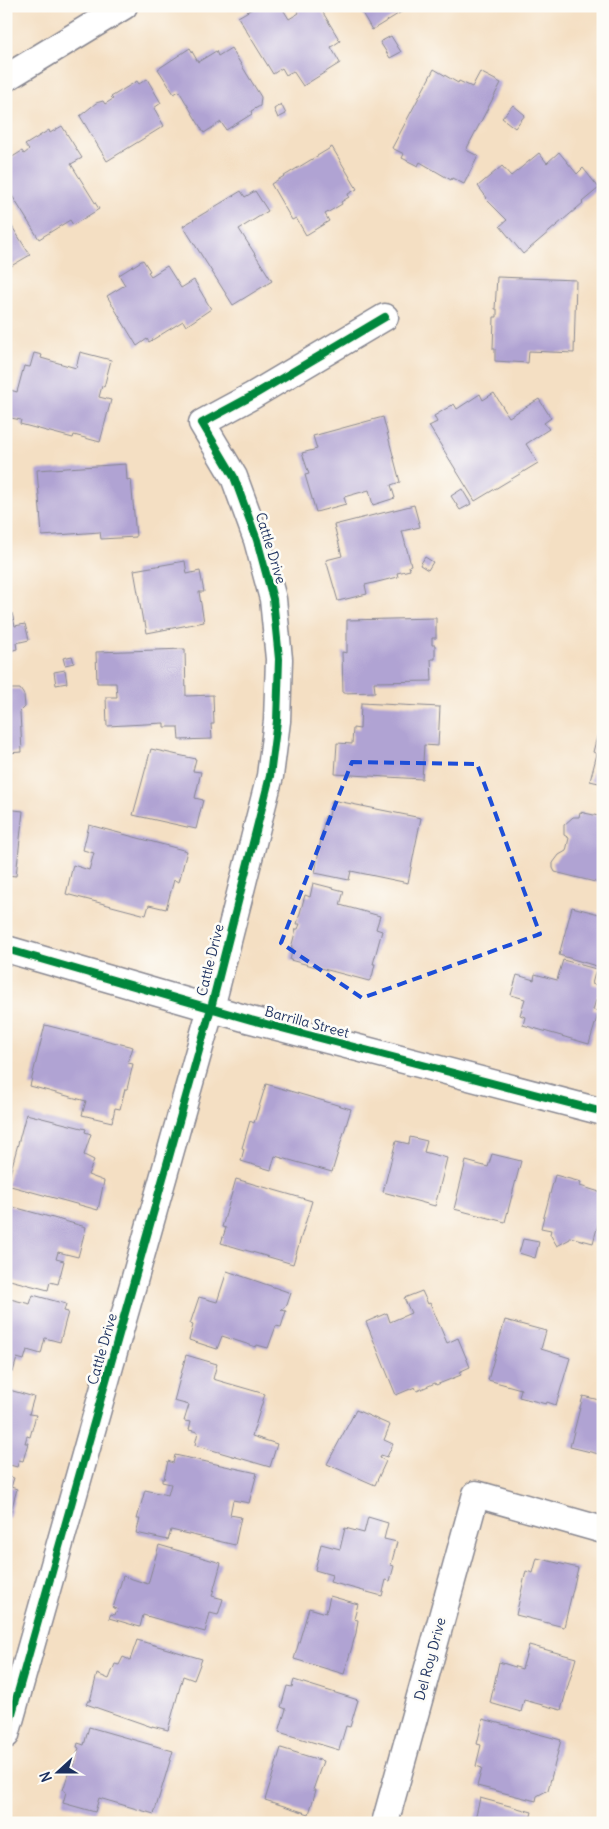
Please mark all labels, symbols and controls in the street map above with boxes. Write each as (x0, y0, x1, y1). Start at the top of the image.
street label: Cattle Drive (252, 510, 290, 586)
street label: Cattle Drive (192, 922, 228, 998)
street label: Barrilla Street (263, 1002, 351, 1042)
street label: Cattle Drive (83, 1311, 121, 1387)
street label: Del Roy Drive (410, 1616, 450, 1702)
north arrow (32, 1746, 82, 1796)
text: N (36, 1769, 56, 1784)

